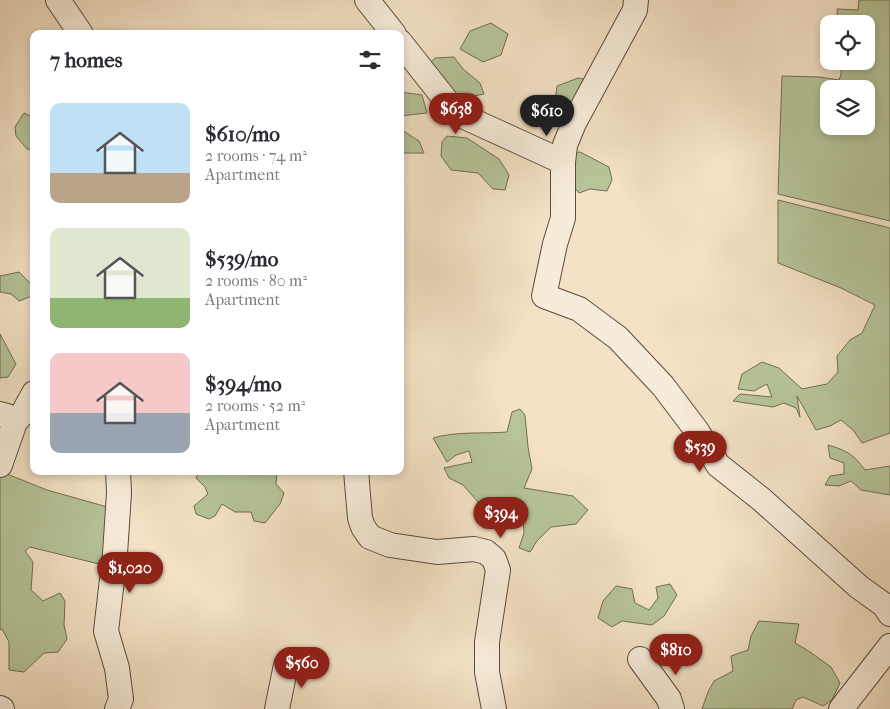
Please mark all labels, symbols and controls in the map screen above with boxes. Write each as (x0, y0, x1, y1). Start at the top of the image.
map controls (820, 15, 875, 135)
button: locate (820, 15, 875, 70)
icon: filters (356, 46, 384, 74)
text: 7 homes (50, 48, 122, 72)
button: layers (820, 80, 875, 135)
pin: $638 (426, 92, 486, 135)
pin: $610 (517, 94, 577, 137)
text: $638 (440, 99, 472, 118)
text: $610 (531, 101, 563, 120)
text: $610/mo (205, 122, 280, 146)
icon: home (90, 123, 150, 183)
text: 2 rooms · 74 m² (205, 146, 307, 165)
text: Apartment (205, 165, 280, 184)
text: $539/mo (205, 247, 278, 271)
icon: home (90, 248, 150, 308)
text: 2 rooms · 80 m² (205, 271, 307, 290)
text: Apartment (205, 290, 280, 309)
text: $394/mo (205, 372, 282, 396)
icon: home (90, 373, 150, 433)
text: 2 rooms · 52 m² (205, 396, 305, 415)
text: Apartment (205, 415, 280, 434)
pin: $539 (670, 430, 730, 473)
text: $539 (685, 437, 715, 456)
pin: $394 (471, 496, 531, 539)
text: $394 (484, 503, 518, 522)
pin: $1,020 (89, 552, 171, 594)
text: $1,020 (108, 558, 152, 577)
pin: $810 (646, 634, 706, 676)
text: $810 (660, 640, 692, 659)
pin: $560 (272, 646, 332, 689)
text: $560 (285, 653, 319, 672)

